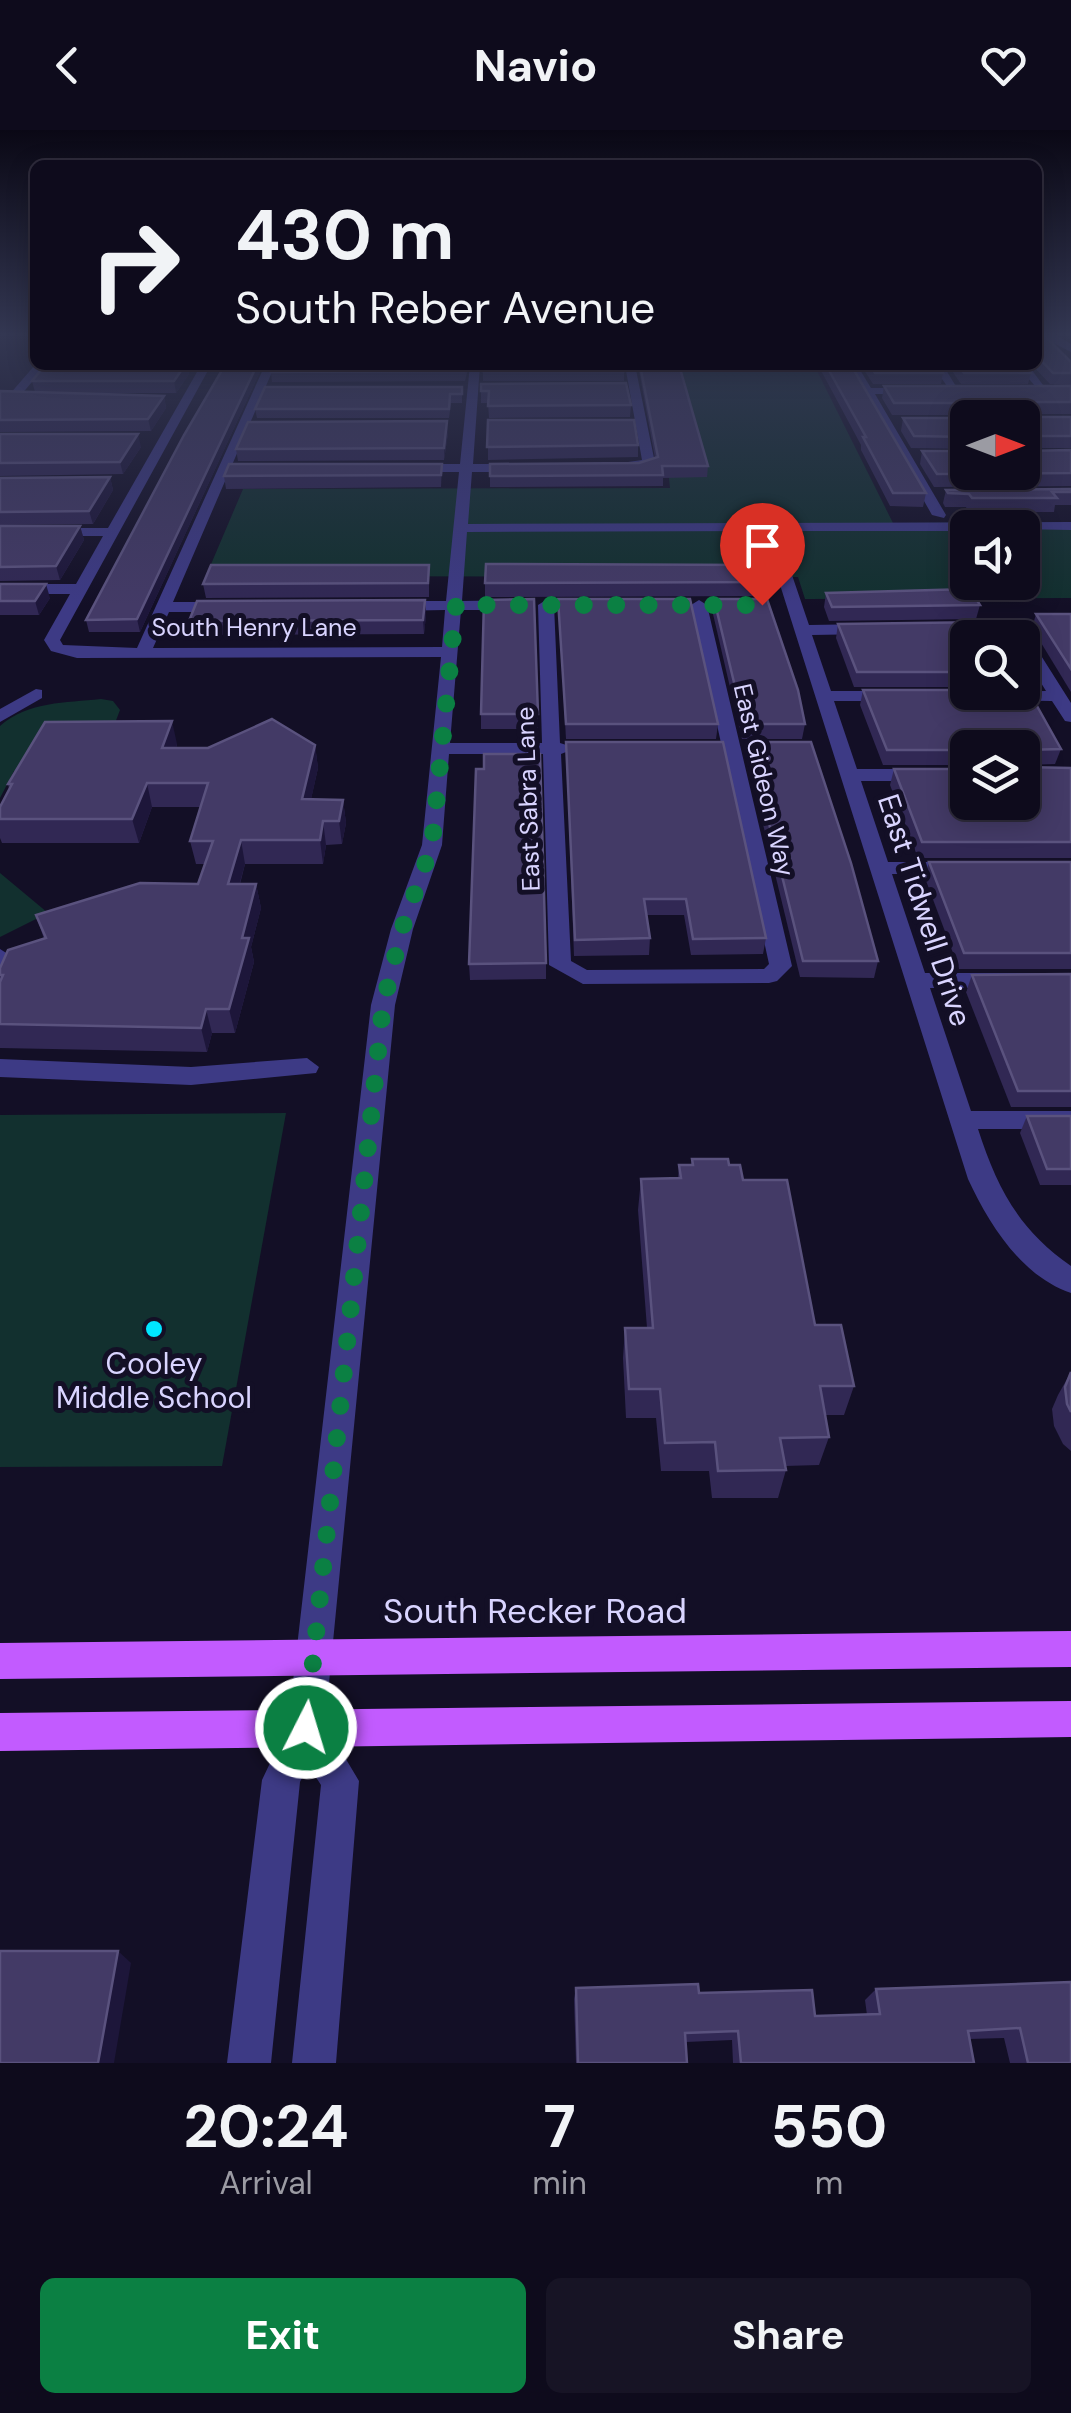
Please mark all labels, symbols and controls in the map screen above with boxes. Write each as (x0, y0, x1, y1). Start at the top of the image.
text: Navio (474, 36, 597, 95)
icon: back (40, 38, 95, 93)
icon: heart (976, 38, 1031, 93)
text: 430 m (235, 190, 454, 281)
icon: right (70, 200, 200, 330)
text: South Reber Avenue (235, 278, 655, 337)
north arrow (950, 400, 1040, 490)
map controls (950, 400, 1040, 820)
pin (720, 503, 805, 606)
button: sound (950, 510, 1040, 600)
icon: arrive (735, 518, 790, 573)
street label: South Henry Lane (151, 611, 357, 644)
button: search (950, 620, 1040, 710)
street label: East Gideon Way (726, 680, 802, 880)
street label: East Sabra Lane (508, 706, 548, 892)
button: layers (950, 730, 1040, 820)
street label: East Tidwell Drive (869, 789, 981, 1031)
marker: Cooley Middle School (143, 1318, 165, 1340)
place label: Cooley Middle School (56, 1344, 252, 1417)
street label: South Recker Road (383, 1588, 687, 1634)
position arrow (254, 1676, 358, 1780)
text: 20:24 (184, 2087, 349, 2166)
text: 7 (543, 2087, 576, 2166)
text: 550 (770, 2087, 887, 2166)
text: Arrival (220, 2162, 313, 2204)
text: min (532, 2162, 587, 2204)
text: m (815, 2162, 843, 2204)
button: Exit (40, 2278, 526, 2393)
button: Share (546, 2278, 1031, 2393)

